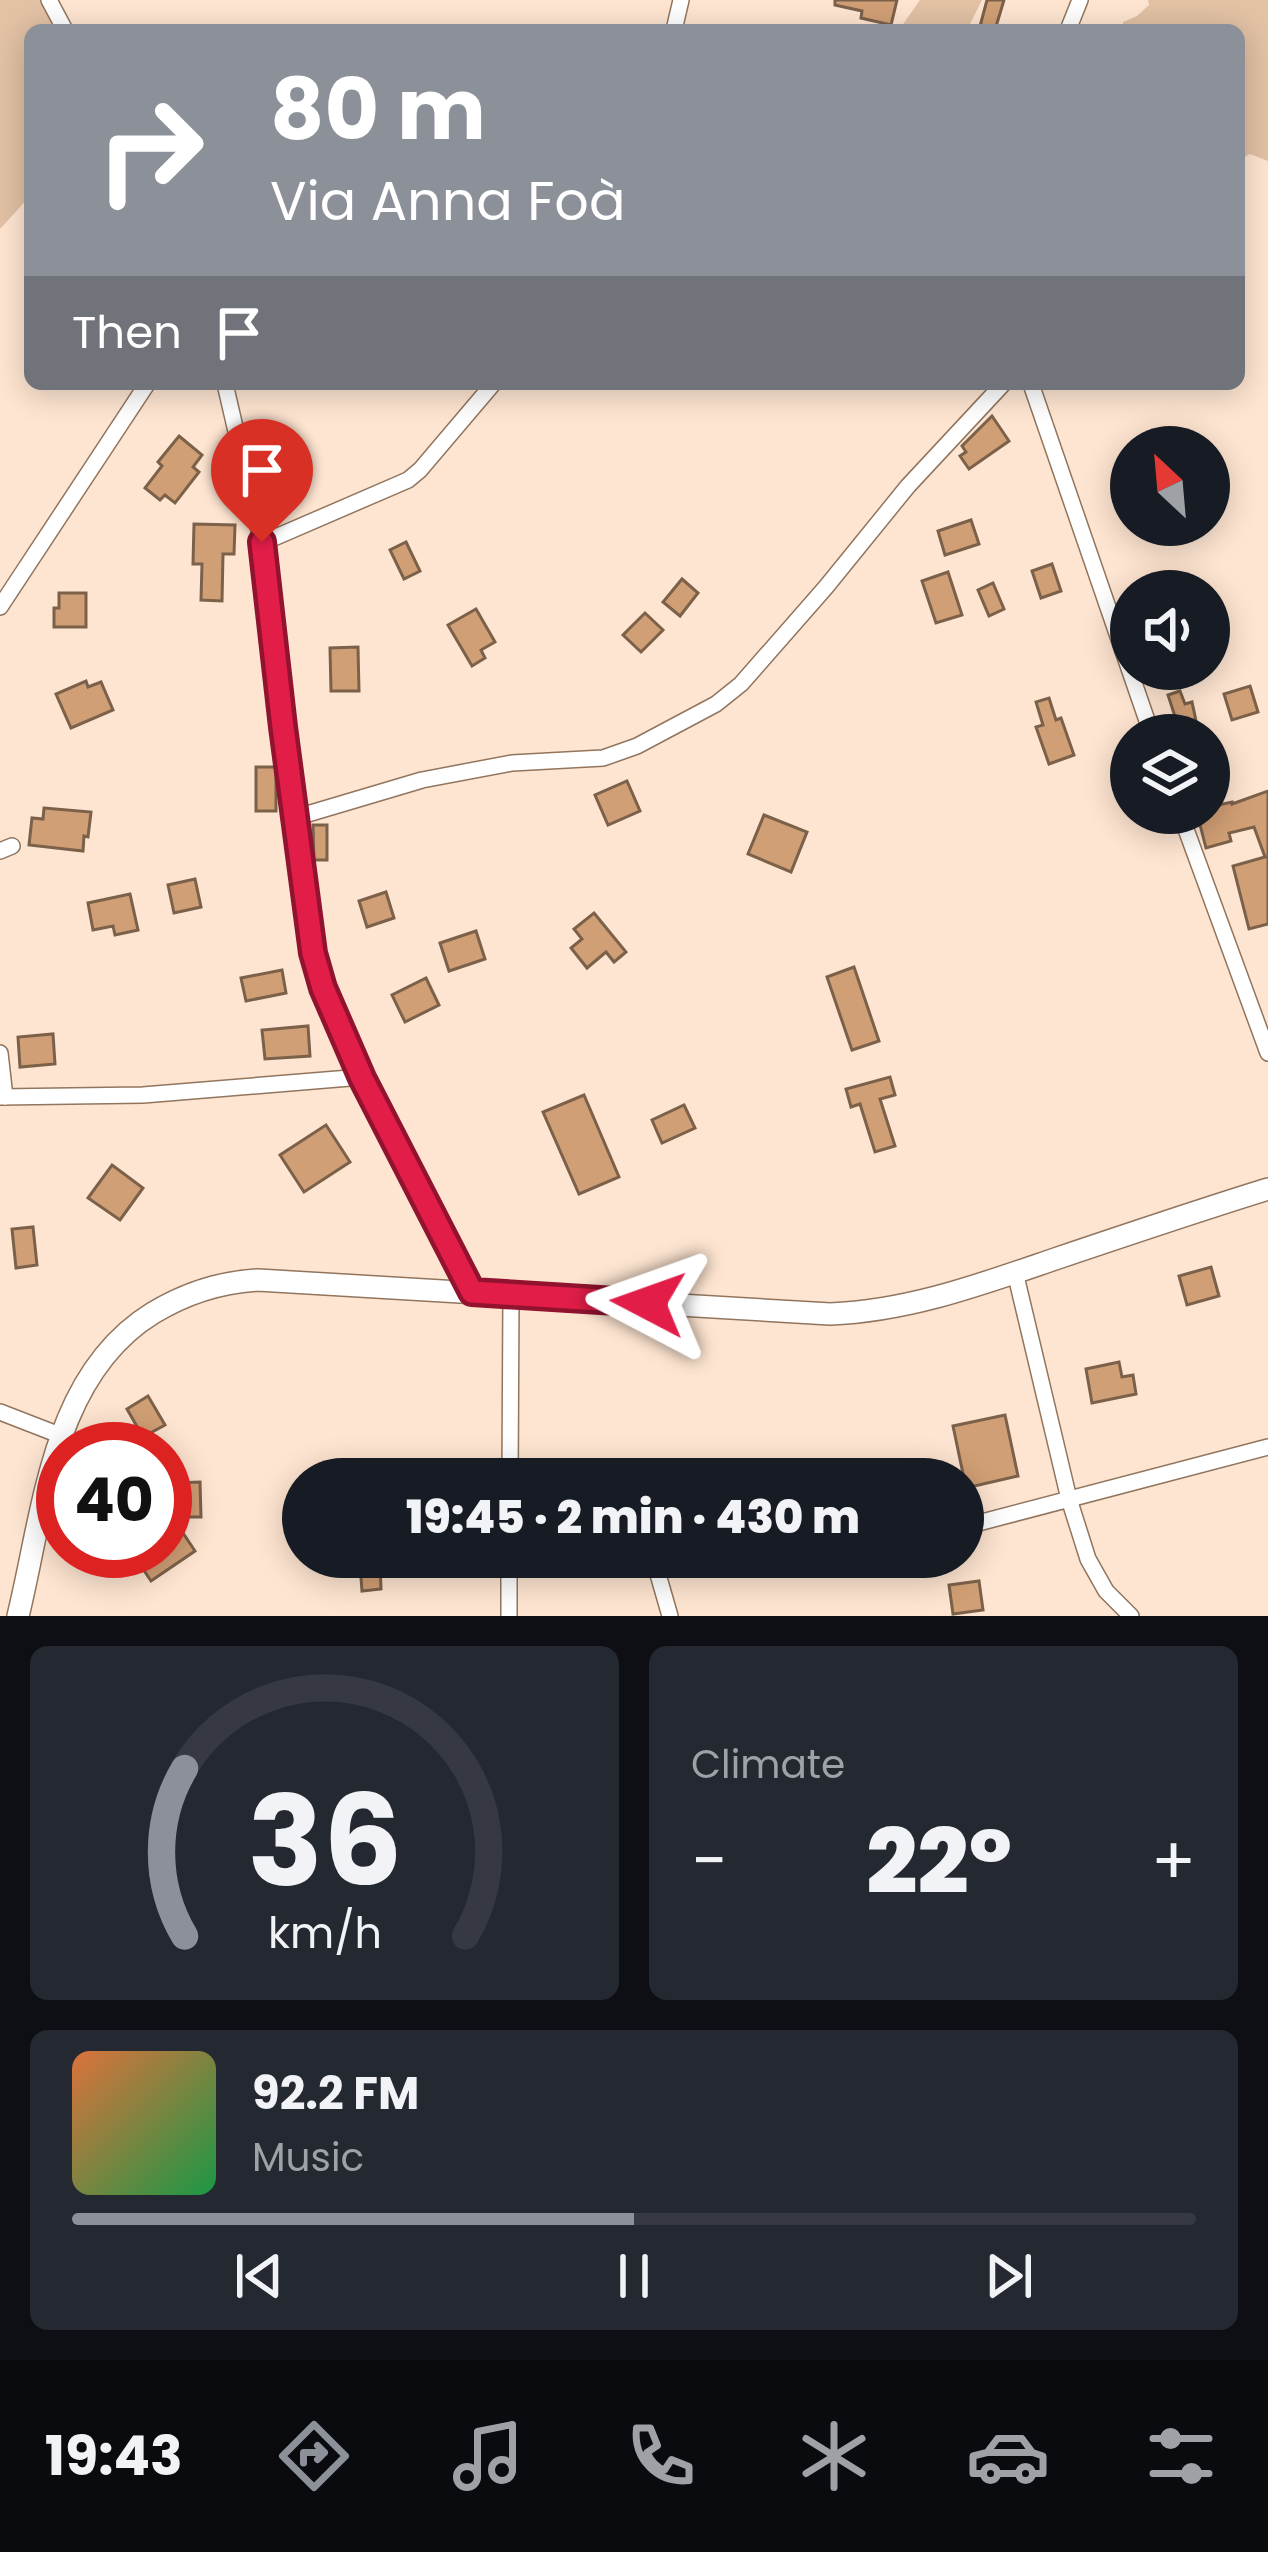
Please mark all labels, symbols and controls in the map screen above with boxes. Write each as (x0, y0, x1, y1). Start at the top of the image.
text: 80 m (270, 51, 486, 168)
icon: right (72, 72, 228, 228)
text: Via Anna Foà (270, 163, 625, 239)
icon: arrive (206, 300, 272, 366)
text: Then (72, 301, 182, 364)
pin (211, 419, 313, 542)
north arrow (1110, 426, 1230, 546)
map controls (1110, 426, 1230, 834)
icon: arrive (229, 437, 295, 503)
button: sound (1110, 570, 1230, 690)
button: layers (1110, 714, 1230, 834)
position arrow (585, 1240, 711, 1366)
speed limit sign: 40 (36, 1422, 192, 1578)
text: 19:45 · 2 min · 430 m (406, 1486, 860, 1549)
text: Climate (691, 1737, 845, 1792)
text: 36 (247, 1754, 402, 1929)
text: 22° (866, 1798, 1012, 1925)
text: − (691, 1815, 727, 1907)
text: + (1151, 1815, 1196, 1907)
text: km/h (267, 1903, 382, 1963)
text: 92.2 FM (252, 2062, 419, 2125)
text: Music (252, 2130, 364, 2185)
icon: previous (226, 2243, 292, 2309)
icon: pause (601, 2243, 667, 2309)
icon: next (976, 2243, 1042, 2309)
icon: directions (272, 2414, 356, 2498)
icon: music (446, 2414, 530, 2498)
icon: phone (619, 2414, 703, 2498)
icon: climate (792, 2414, 876, 2498)
icon: car (966, 2414, 1050, 2498)
icon: filters (1139, 2414, 1223, 2498)
text: 19:43 (45, 2418, 183, 2494)

